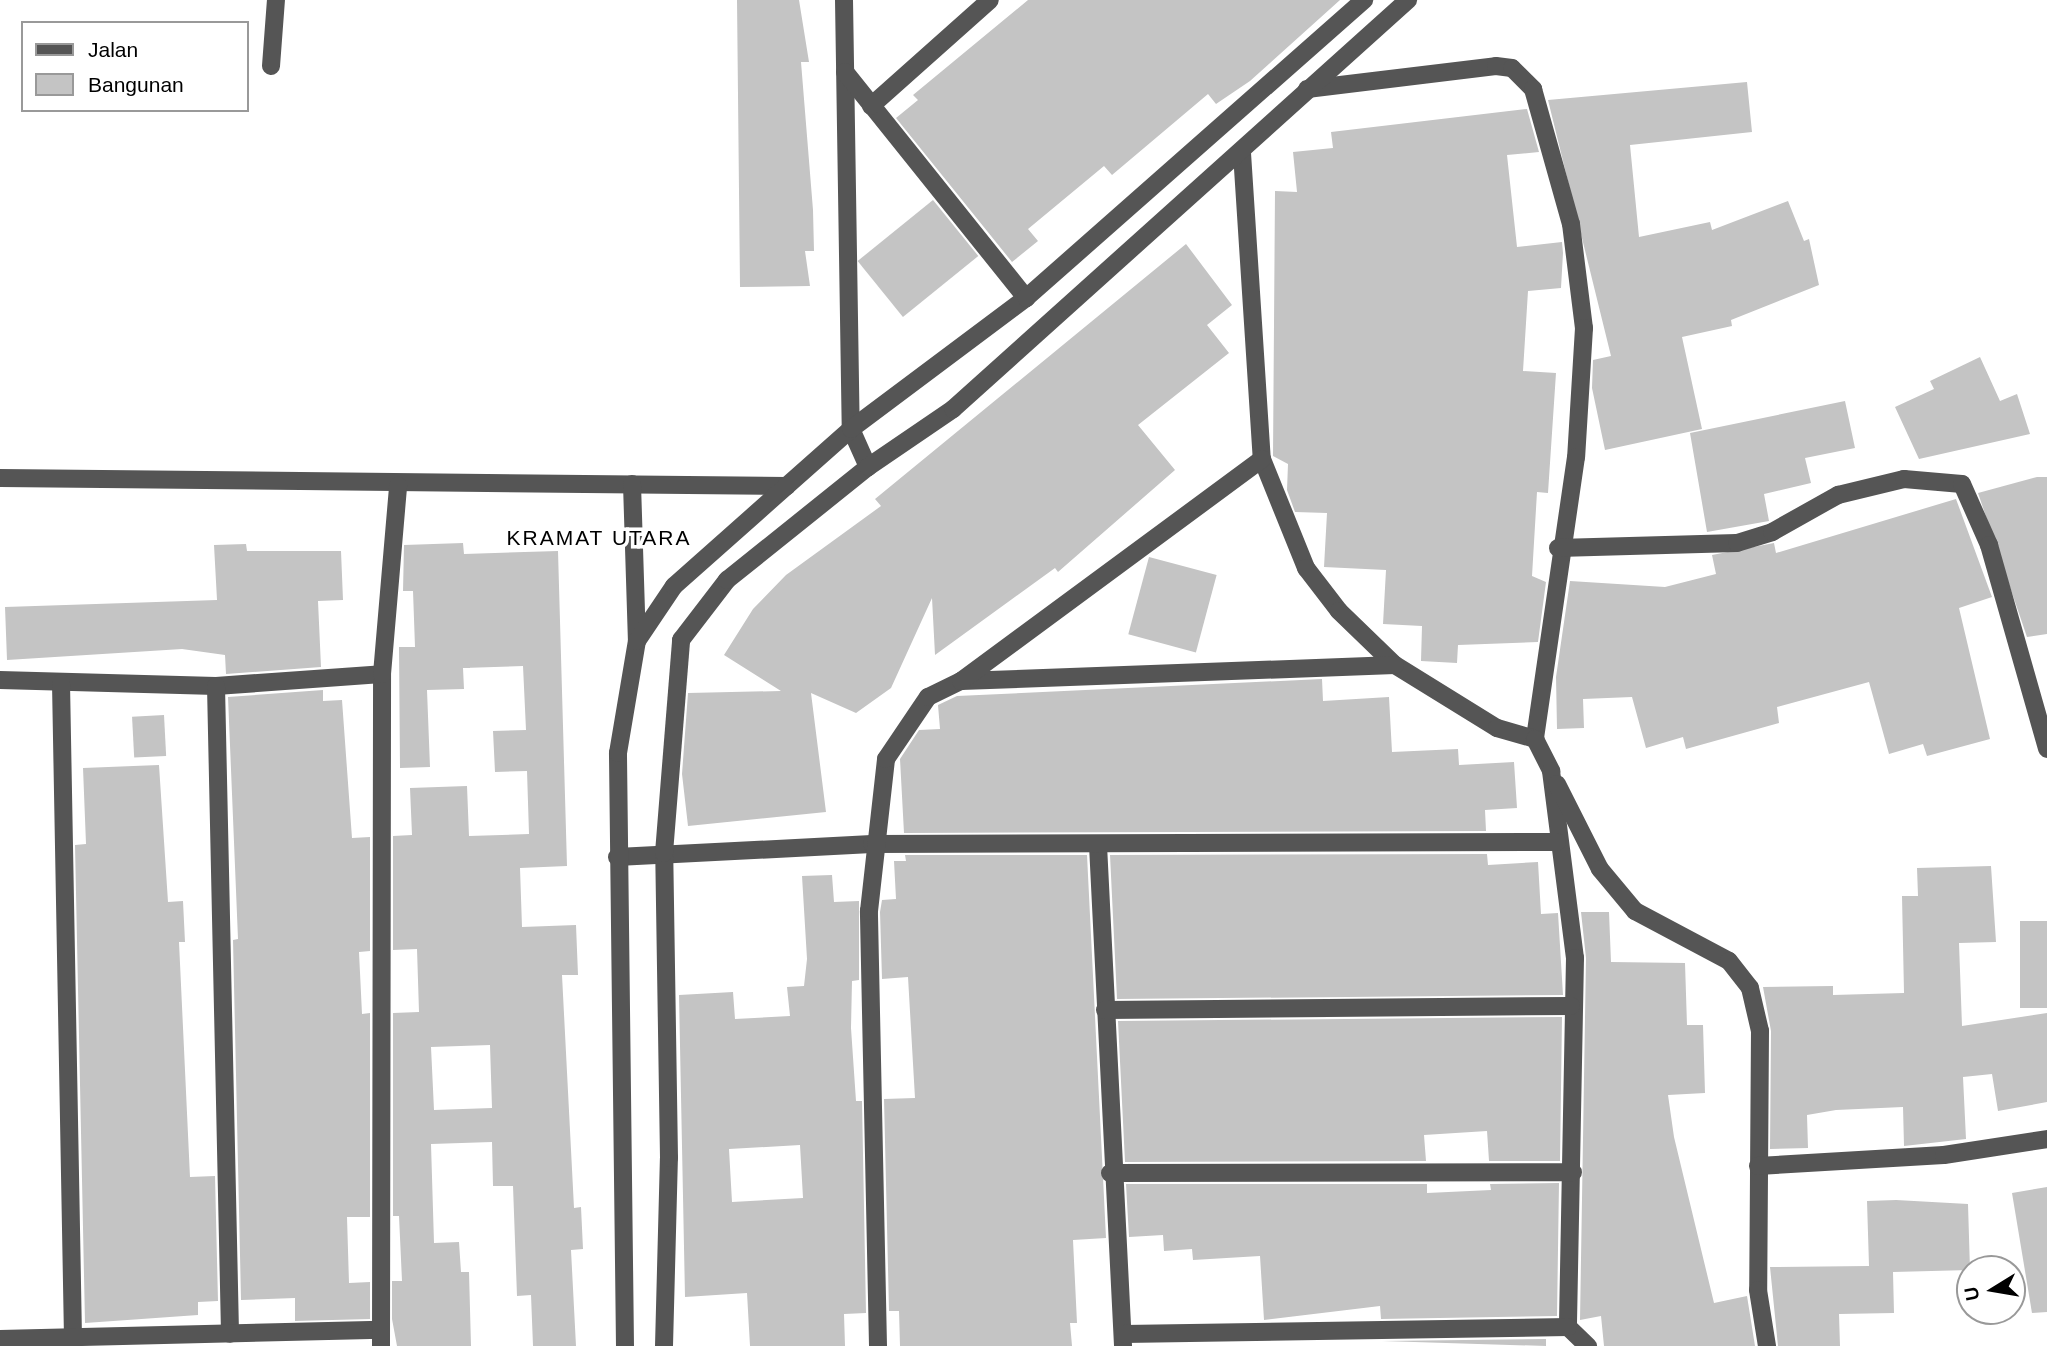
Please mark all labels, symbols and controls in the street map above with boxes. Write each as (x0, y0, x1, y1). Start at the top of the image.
legend (21, 21, 248, 112)
text: Jalan (88, 38, 138, 61)
text: Bangunan (88, 73, 184, 96)
district label: KRAMAT UTARA (508, 525, 690, 551)
north arrow (1956, 1255, 2026, 1325)
text: U (1960, 1285, 1983, 1302)

